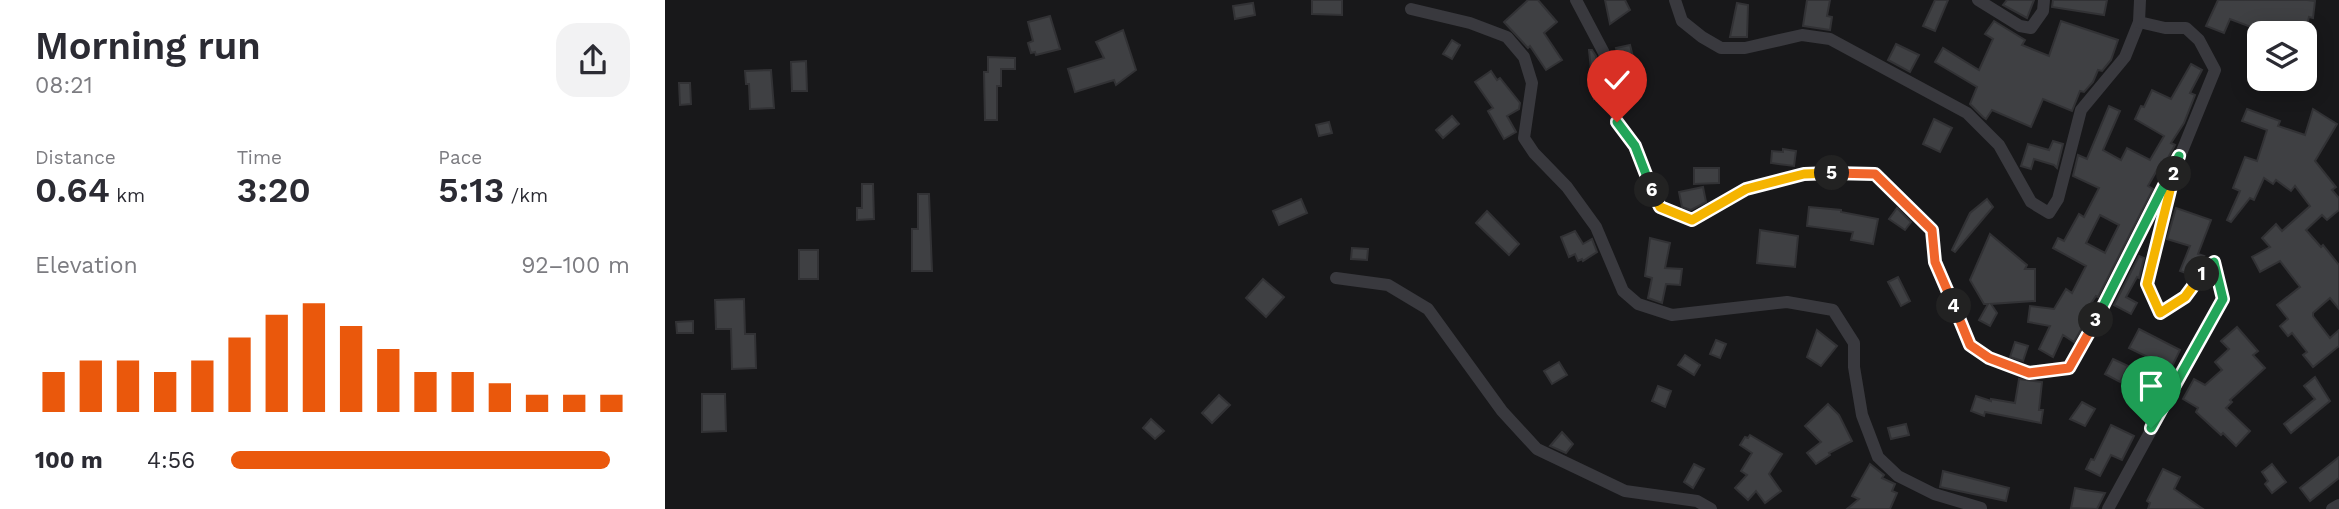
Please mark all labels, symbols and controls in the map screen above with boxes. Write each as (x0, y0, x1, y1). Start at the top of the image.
map controls (2247, 21, 2317, 91)
button: layers (2247, 21, 2317, 91)
button: share (556, 23, 630, 97)
text: Morning run (35, 24, 261, 68)
pin (1587, 50, 1647, 122)
icon: check (1598, 61, 1636, 99)
text: 08:21 (35, 72, 93, 99)
text: Distance (35, 146, 116, 169)
text: Time (237, 146, 282, 169)
text: Pace (438, 146, 482, 169)
pin: 5 (1815, 156, 1849, 190)
pin: 2 (2157, 156, 2191, 192)
text: 5 (1826, 161, 1837, 184)
text: 2 (2168, 162, 2179, 185)
text: 0.64 (35, 169, 110, 211)
text: 3:20 (237, 169, 311, 211)
text: 5:13 (438, 169, 504, 211)
pin: 6 (1635, 172, 1669, 208)
text: 6 (1646, 178, 1657, 201)
text: km (110, 184, 145, 207)
text: /km (504, 184, 548, 207)
text: Elevation (35, 252, 138, 279)
text: 92–100 m (521, 252, 630, 279)
pin: 1 (2185, 256, 2219, 292)
text: 1 (2197, 262, 2206, 285)
pin: 4 (1937, 288, 1971, 324)
text: 4 (1947, 294, 1960, 317)
pin: 3 (2079, 302, 2113, 338)
text: 3 (2090, 308, 2101, 331)
pin (2121, 356, 2181, 428)
icon: arrive (2132, 367, 2170, 405)
text: 100 m (35, 447, 103, 474)
text: 4:56 (147, 447, 195, 474)

